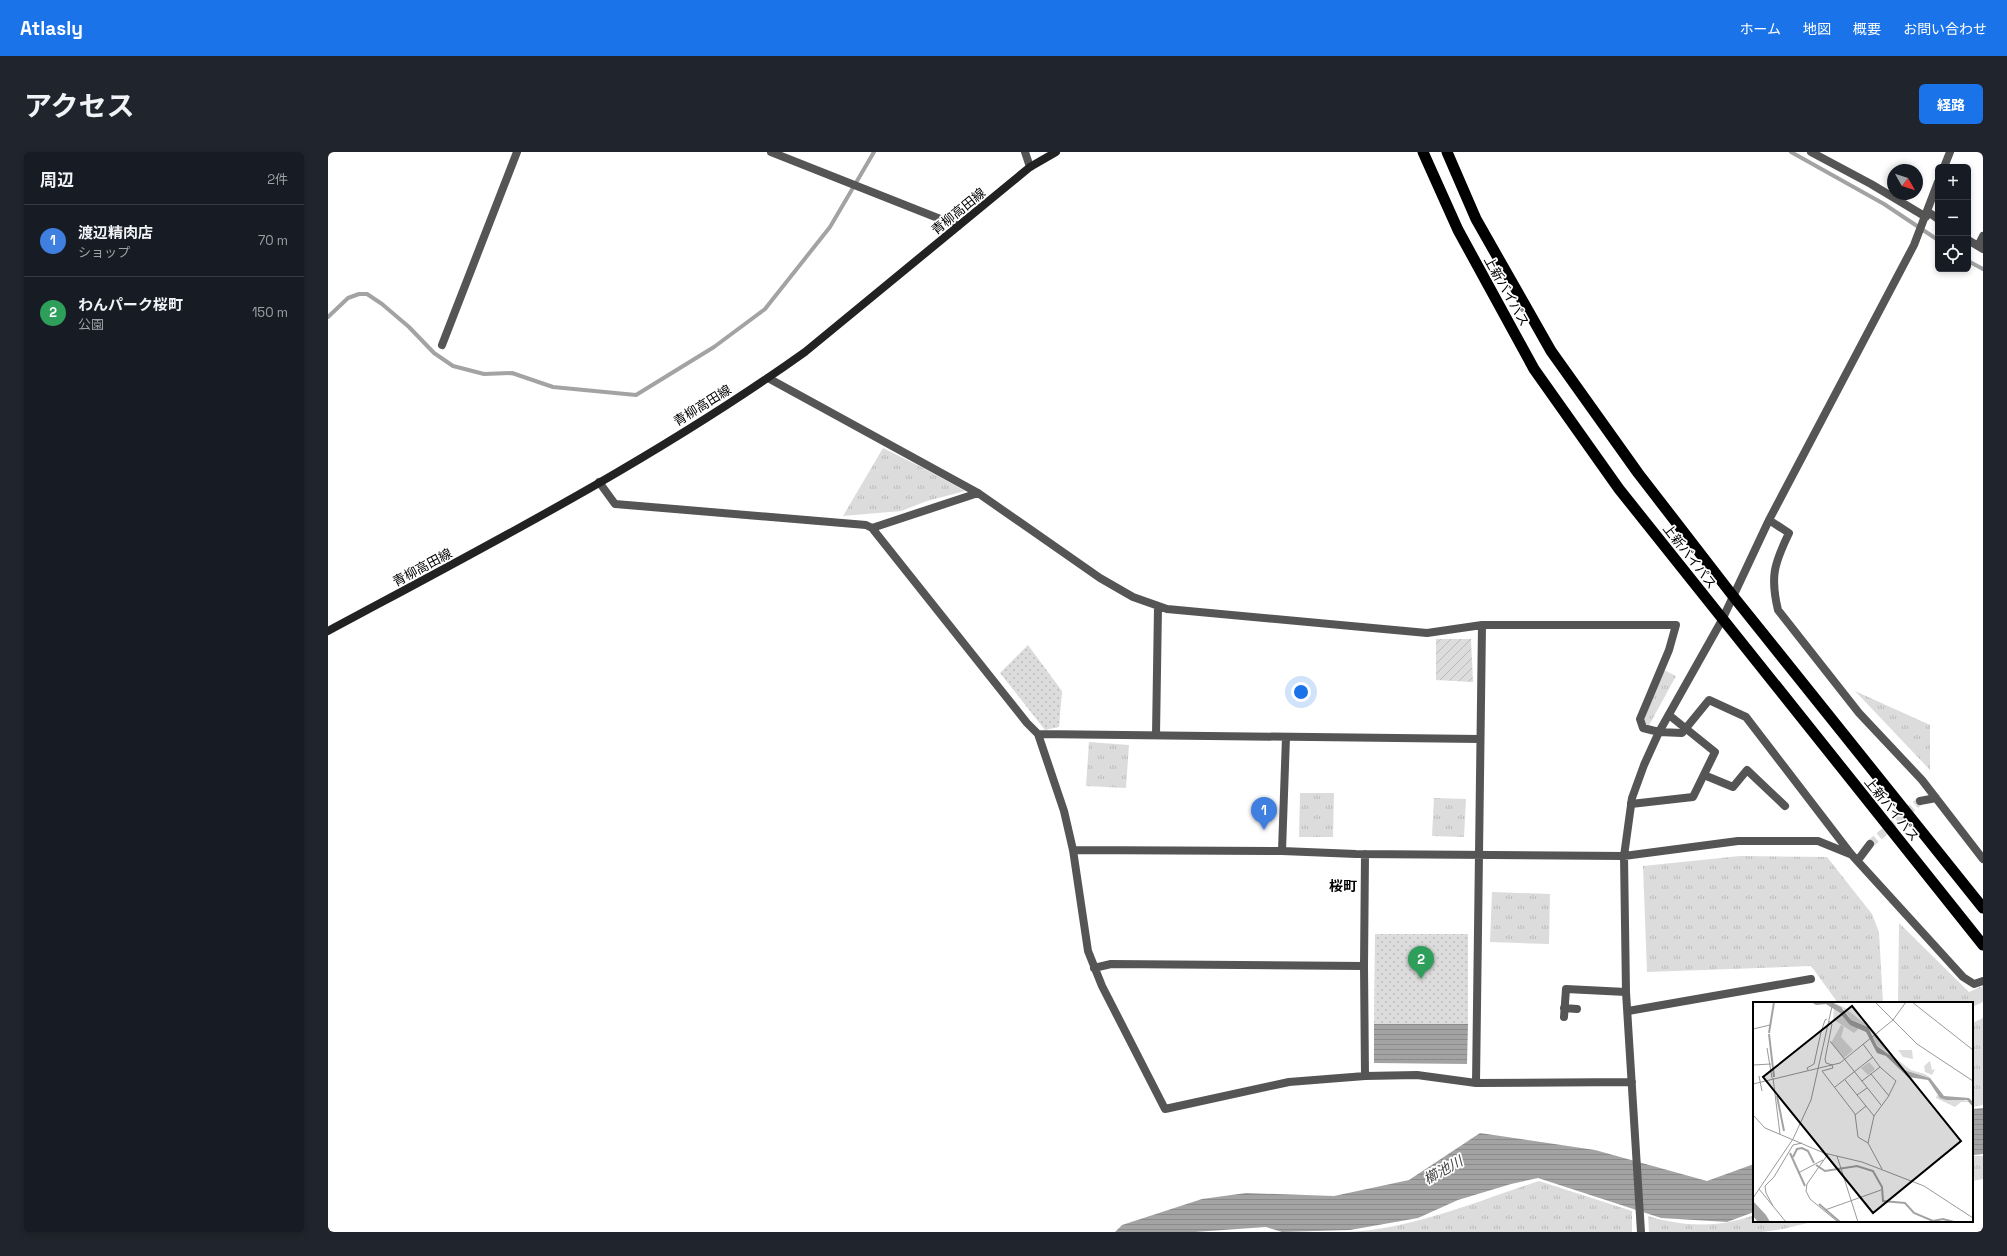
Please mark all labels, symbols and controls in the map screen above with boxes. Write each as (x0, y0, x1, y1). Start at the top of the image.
text: Atlasly (20, 16, 83, 41)
text: ホーム (1739, 20, 1781, 38)
text: 地図 (1803, 20, 1831, 38)
text: 概要 (1853, 20, 1881, 38)
text: お問い合わせ (1903, 20, 1987, 38)
button: 経路 (1919, 84, 1983, 124)
text: アクセス (24, 88, 135, 124)
north arrow (1887, 164, 1923, 200)
map controls (1935, 164, 1971, 272)
button: + (1935, 164, 1971, 200)
text: 周辺 (40, 169, 74, 191)
text: 2件 (267, 171, 288, 188)
street label: 青柳高田線 (928, 184, 989, 238)
button: − (1935, 200, 1971, 236)
text: 渡辺精肉店 (78, 223, 153, 242)
text: 1 (50, 232, 56, 249)
text: 70 m (258, 232, 288, 249)
button: locate (1935, 236, 1971, 272)
text: ショップ (78, 244, 130, 261)
street label: 上新バイパス (1480, 253, 1533, 329)
text: わんパーク桜町 (78, 295, 183, 314)
text: 2 (49, 304, 57, 321)
text: 150 m (252, 304, 288, 321)
text: 公園 (78, 316, 104, 333)
street label: 青柳高田線 (670, 381, 734, 430)
street label: 上新バイパス (1659, 520, 1720, 592)
street label: 青柳高田線 (390, 545, 455, 590)
your location (1291, 682, 1311, 702)
street label: 上新バイパス (1861, 774, 1923, 845)
pin: 1 (1251, 797, 1277, 830)
district label: 桜町 (1329, 877, 1357, 895)
pin: 2 (1408, 946, 1434, 979)
inset map (1753, 1002, 1973, 1222)
water label: 櫛池川 (1420, 1151, 1467, 1188)

